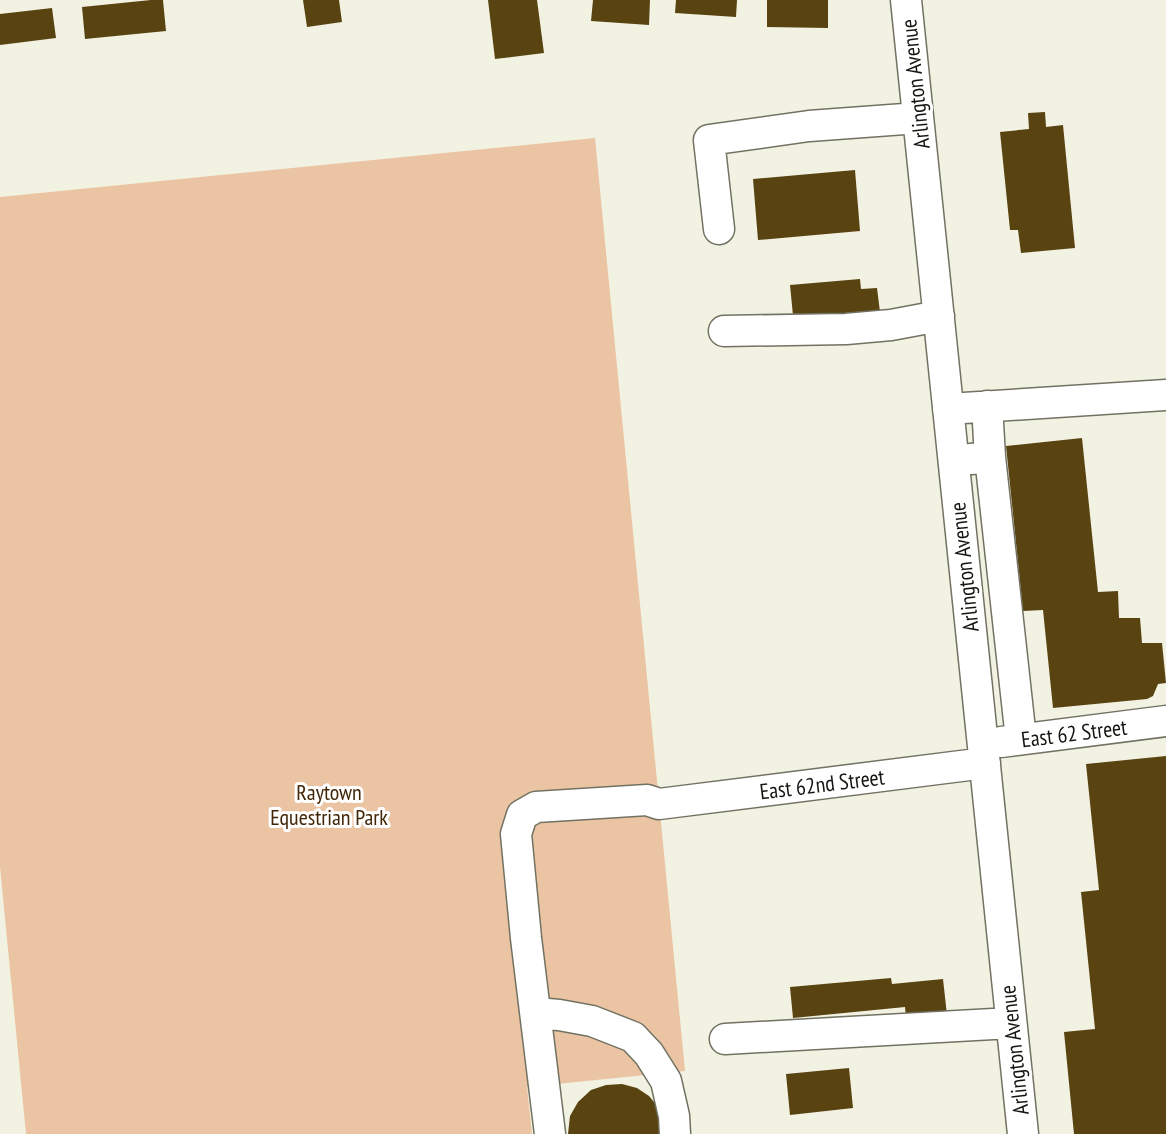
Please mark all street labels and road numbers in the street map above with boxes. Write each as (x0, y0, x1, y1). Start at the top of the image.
street label: Arlington Avenue (894, 18, 936, 150)
street label: Arlington Avenue (943, 501, 985, 633)
street label: East 62 Street (1019, 713, 1129, 753)
street label: East 62nd Street (758, 762, 886, 806)
street label: Arlington Avenue (993, 984, 1035, 1116)

